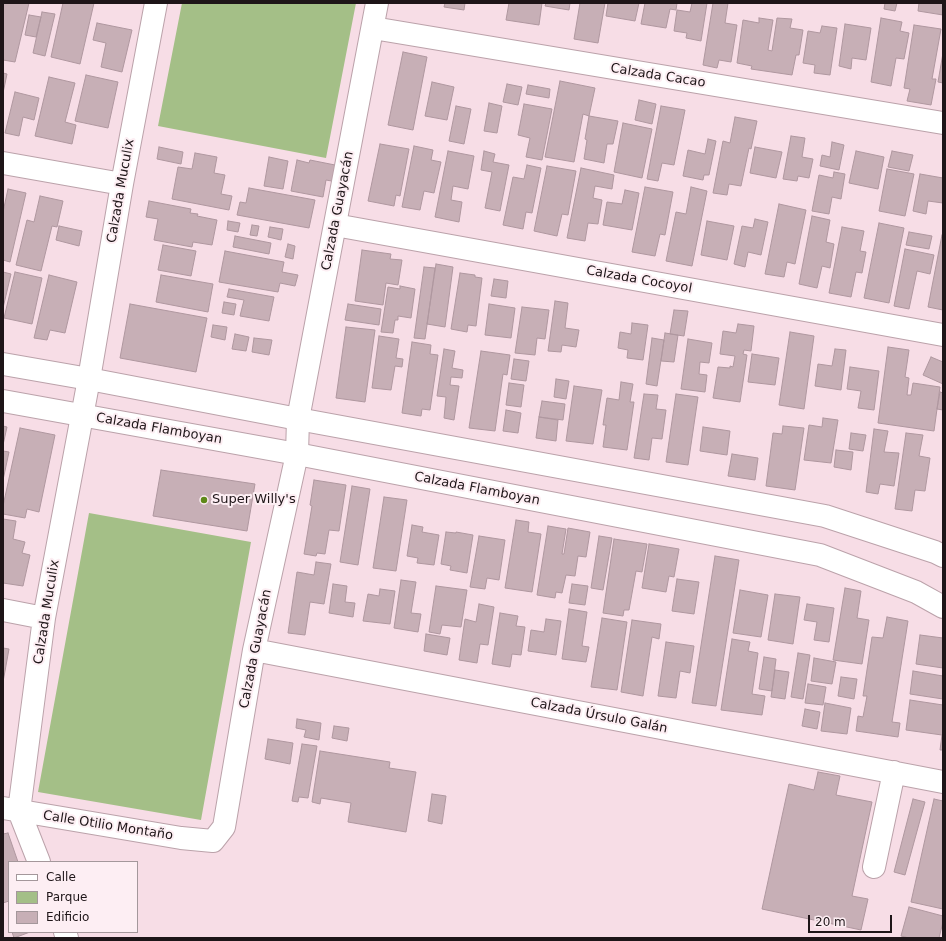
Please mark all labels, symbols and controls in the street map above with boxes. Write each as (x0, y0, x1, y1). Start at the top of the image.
street label: Calzada Cacao (609, 61, 707, 91)
street label: Calzada Muculix (104, 138, 138, 244)
street label: Calzada Guayacán (319, 150, 357, 272)
street label: Calzada Cocoyol (585, 263, 693, 297)
street label: Calzada Flamboyan (95, 410, 223, 448)
street label: Calzada Flamboyan (413, 469, 541, 509)
place label: Super Willy's (212, 492, 296, 508)
marker: Super Willy's (199, 495, 209, 505)
street label: Calzada Muculix (31, 559, 63, 665)
street label: Calzada Guayacán (237, 588, 275, 710)
street label: Calzada Úrsulo Galán (529, 695, 669, 737)
street label: Calle Otilio Montaño (42, 808, 174, 844)
legend (8, 861, 138, 933)
text: Calle (46, 870, 76, 884)
text: Parque (46, 890, 87, 904)
scale bar (810, 907, 894, 933)
text: Edificio (46, 910, 89, 924)
text: 20 m (815, 915, 846, 929)

